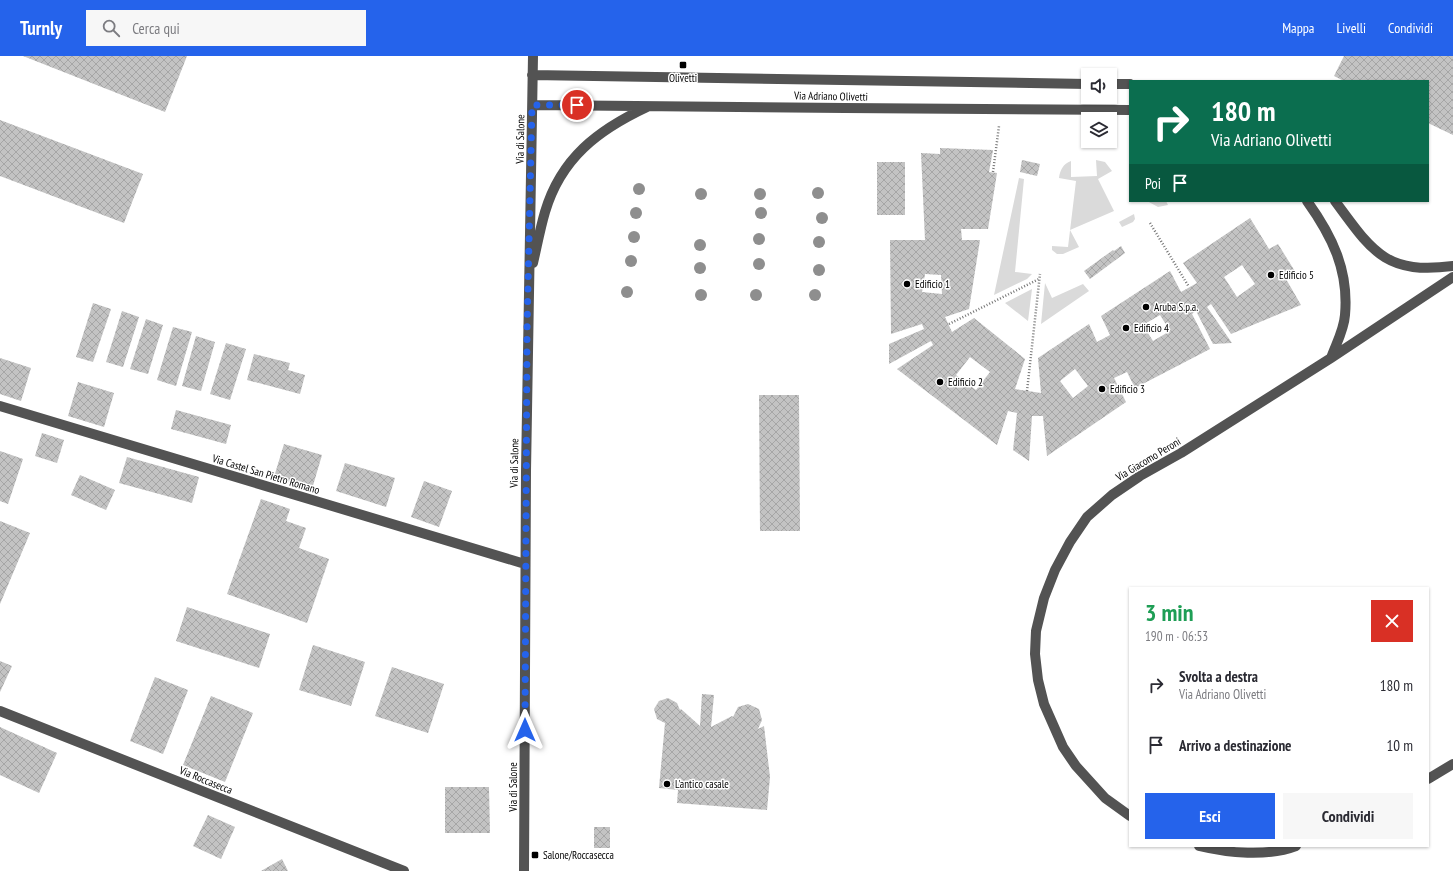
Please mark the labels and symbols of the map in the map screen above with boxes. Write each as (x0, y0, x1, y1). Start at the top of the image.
marker: Olivetti (678, 60, 688, 70)
place label: Olivetti (669, 71, 697, 85)
pin (560, 88, 594, 122)
street label: Via Adriano Olivetti (793, 88, 868, 104)
street label: Via di Salone (513, 114, 527, 165)
place label: Edificio 5 (1279, 268, 1314, 282)
marker: Edificio 5 (1266, 270, 1276, 280)
place label: Edificio 1 (915, 277, 950, 291)
marker: Edificio 1 (902, 279, 912, 289)
place label: Aruba S.p.a. (1154, 300, 1198, 314)
marker: Aruba S.p.a. (1141, 302, 1151, 312)
place label: Edificio 4 (1134, 321, 1169, 335)
marker: Edificio 4 (1121, 323, 1131, 333)
place label: Edificio 2 (948, 375, 983, 389)
marker: Edificio 2 (935, 377, 945, 387)
place label: Edificio 3 (1110, 382, 1145, 396)
marker: Edificio 3 (1097, 384, 1107, 394)
street label: Via Giacomo Peroni (1112, 434, 1183, 484)
street label: Via di Salone (507, 438, 521, 489)
street label: Via Castel San Pietro Romano (210, 451, 322, 497)
position arrow (504, 709, 546, 751)
street label: Via di Salone (506, 762, 520, 813)
street label: Via Roccasecca (176, 763, 235, 797)
place label: L'antico casale (675, 777, 729, 791)
marker: L'antico casale (662, 779, 672, 789)
place label: Salone/Roccasecca (543, 848, 614, 862)
marker: Salone/Roccasecca (530, 850, 540, 860)

